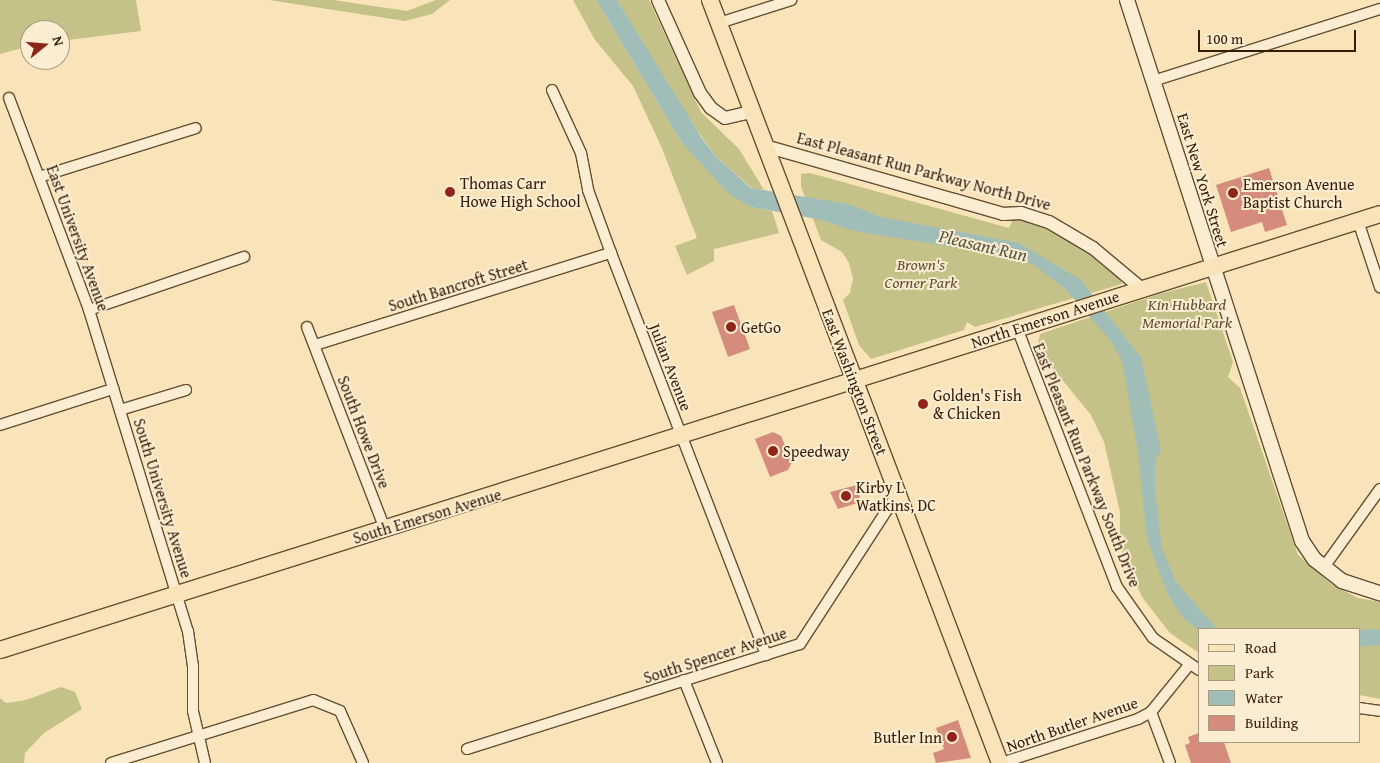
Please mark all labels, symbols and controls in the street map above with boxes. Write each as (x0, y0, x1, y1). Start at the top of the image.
north arrow (20, 20, 70, 70)
scale bar (1200, 20, 1358, 52)
text: 100 m (1206, 28, 1243, 49)
text: N (47, 34, 69, 48)
street label: East New York Street (1173, 110, 1233, 250)
street label: East Pleasant Run Parkway North Drive (795, 128, 1053, 214)
street label: East University Avenue (43, 162, 113, 314)
place label: Thomas Carr Howe High School (460, 173, 581, 211)
place label: Emerson Avenue Baptist Church (1243, 174, 1354, 212)
marker: Thomas Carr Howe High School (444, 186, 456, 198)
marker: Emerson Avenue Baptist Church (1227, 187, 1239, 199)
water label: Pleasant Run (937, 225, 1029, 267)
park label: Brown's Corner Park (885, 254, 957, 292)
street label: South Bancroft Street (386, 255, 530, 315)
street label: North Emerson Avenue (968, 286, 1122, 352)
park label: Kin Hubbard Memorial Park (1142, 294, 1232, 332)
street label: East Washington Street (818, 306, 892, 458)
place label: GetGo (741, 317, 781, 337)
street label: Julian Avenue (646, 321, 696, 413)
marker: GetGo (725, 321, 737, 333)
street label: East Pleasant Run Parkway South Drive (1029, 340, 1145, 590)
street label: South Howe Drive (334, 373, 394, 491)
place label: Golden's Fish & Chicken (933, 385, 1022, 423)
marker: Golden's Fish & Chicken (917, 398, 929, 410)
street label: South University Avenue (130, 416, 196, 580)
place label: Speedway (783, 441, 850, 461)
marker: Speedway (767, 445, 779, 457)
place label: Kirby L Watkins, DC (856, 477, 936, 515)
street label: South Emerson Avenue (350, 484, 504, 548)
marker: Kirby L Watkins, DC (840, 490, 852, 502)
street label: South Spencer Avenue (641, 623, 789, 687)
legend (1198, 628, 1360, 743)
text: Road (1245, 637, 1276, 658)
text: Park (1245, 662, 1274, 683)
text: Water (1245, 687, 1283, 708)
street label: North Butler Avenue (1004, 692, 1140, 756)
text: Building (1245, 712, 1298, 733)
place label: Butler Inn (874, 727, 942, 747)
marker: Butler Inn (946, 731, 958, 743)

